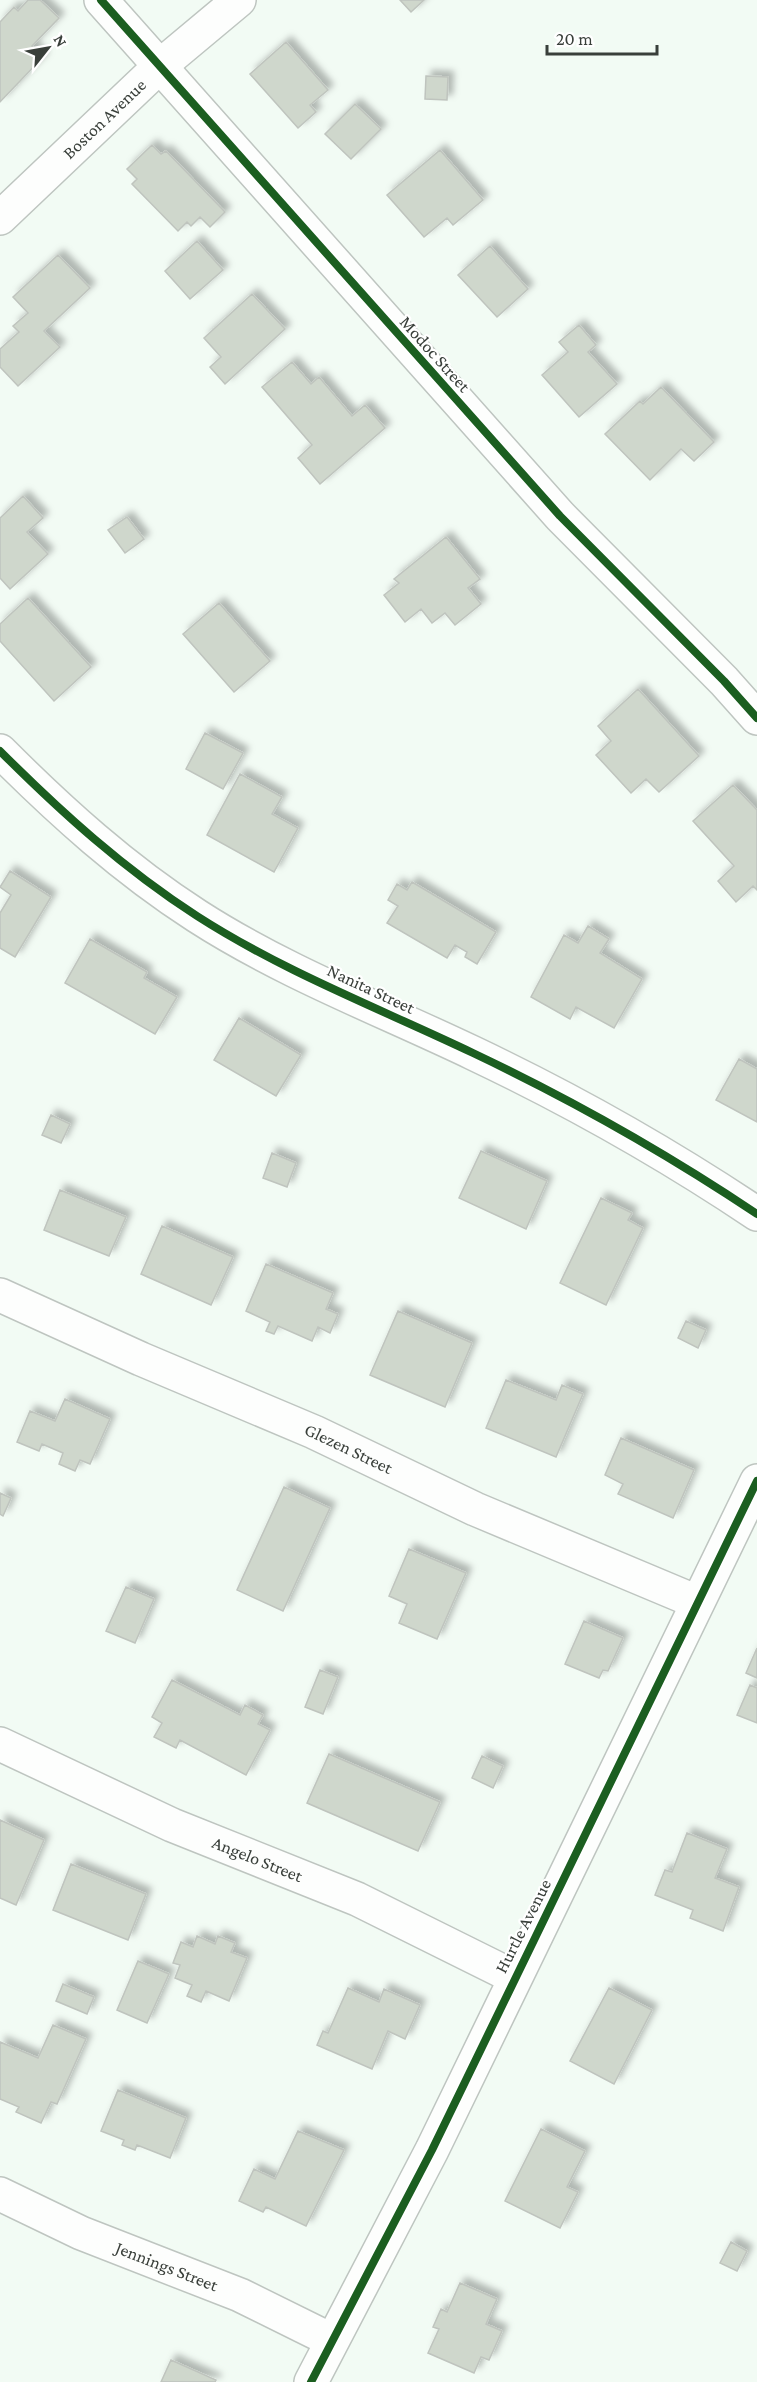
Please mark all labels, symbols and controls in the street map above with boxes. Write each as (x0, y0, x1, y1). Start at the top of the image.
north arrow (18, 18, 78, 78)
scale bar (547, 18, 656, 56)
text: 20 m (556, 29, 593, 49)
text: N (50, 31, 71, 50)
street label: Boston Avenue (59, 75, 150, 163)
street label: Modoc Street (396, 312, 475, 397)
street label: Nanita Street (324, 960, 419, 1018)
street label: Glezen Street (302, 1419, 397, 1478)
street label: Angelo Street (209, 1832, 306, 1887)
street label: Hurtle Avenue (491, 1876, 555, 1976)
street label: Jennings Street (111, 2237, 222, 2296)

